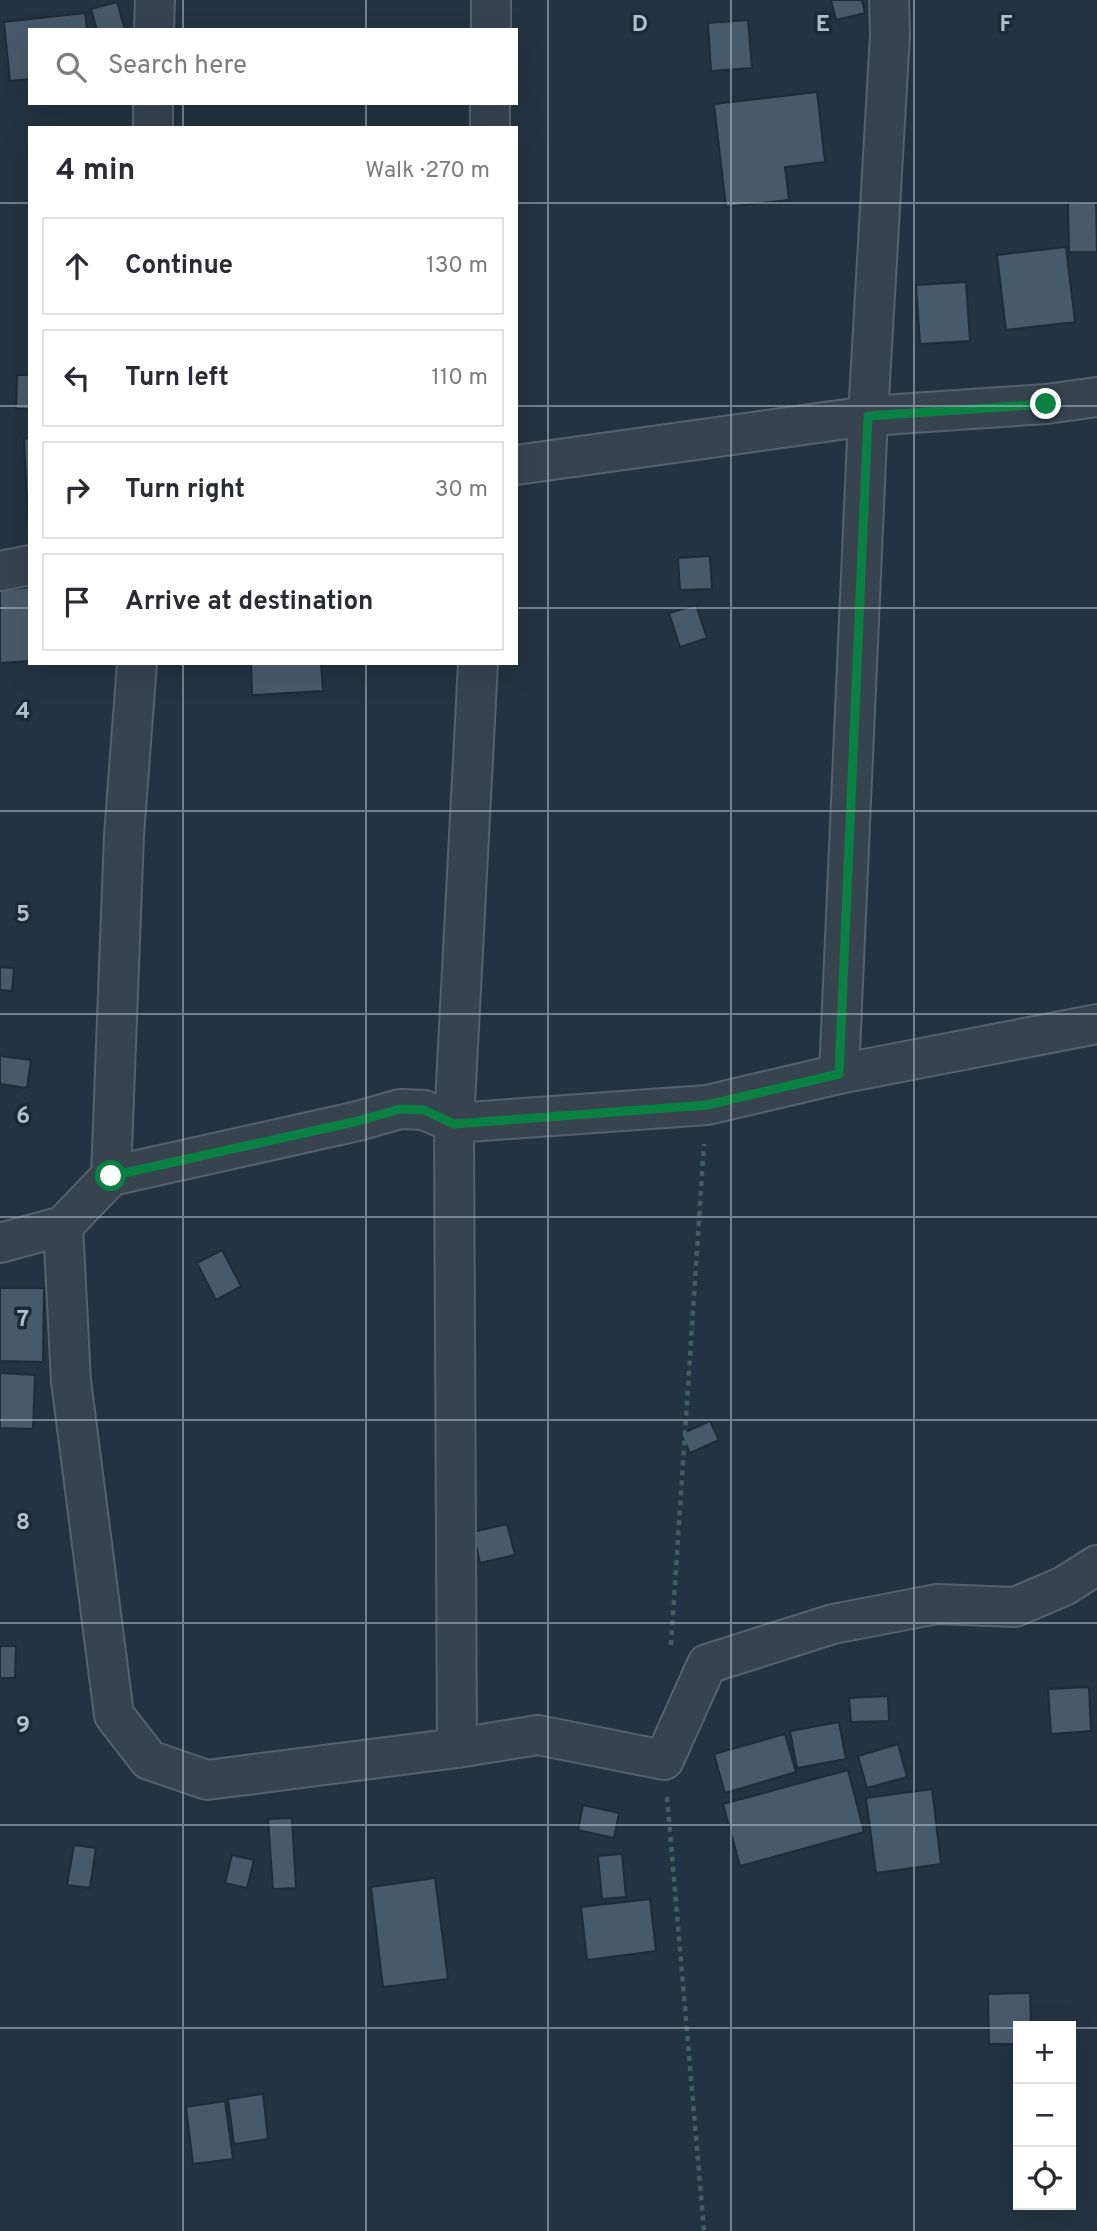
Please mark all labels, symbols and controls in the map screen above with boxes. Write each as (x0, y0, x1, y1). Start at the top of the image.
text: D (632, 11, 648, 40)
text: E (816, 11, 830, 40)
text: F (999, 11, 1013, 40)
search box (28, 28, 518, 105)
icon: search (52, 48, 90, 86)
text: Search here (108, 50, 247, 83)
text: 4 min (56, 153, 135, 190)
text: Walk · 270 m (365, 157, 490, 186)
icon: ahead (58, 247, 96, 285)
text: Continue (125, 250, 233, 283)
text: 130 m (426, 252, 488, 281)
icon: left (58, 359, 96, 397)
text: Turn left (125, 362, 229, 395)
text: 110 m (431, 364, 488, 393)
route end (1030, 388, 1061, 419)
icon: right (58, 471, 96, 509)
text: Turn right (125, 474, 245, 507)
text: 30 m (435, 476, 488, 505)
icon: arrive (58, 583, 96, 621)
text: Arrive at destination (125, 586, 373, 619)
text: 4 (16, 698, 30, 727)
text: 5 (16, 901, 30, 930)
text: 6 (16, 1103, 30, 1132)
route start (95, 1160, 126, 1191)
text: 7 (17, 1306, 29, 1335)
text: 8 (16, 1509, 30, 1538)
text: 9 (16, 1712, 30, 1741)
map controls (1013, 2021, 1076, 2210)
button: + (1013, 2021, 1076, 2084)
button: − (1013, 2084, 1076, 2147)
button: locate (1013, 2147, 1076, 2210)

